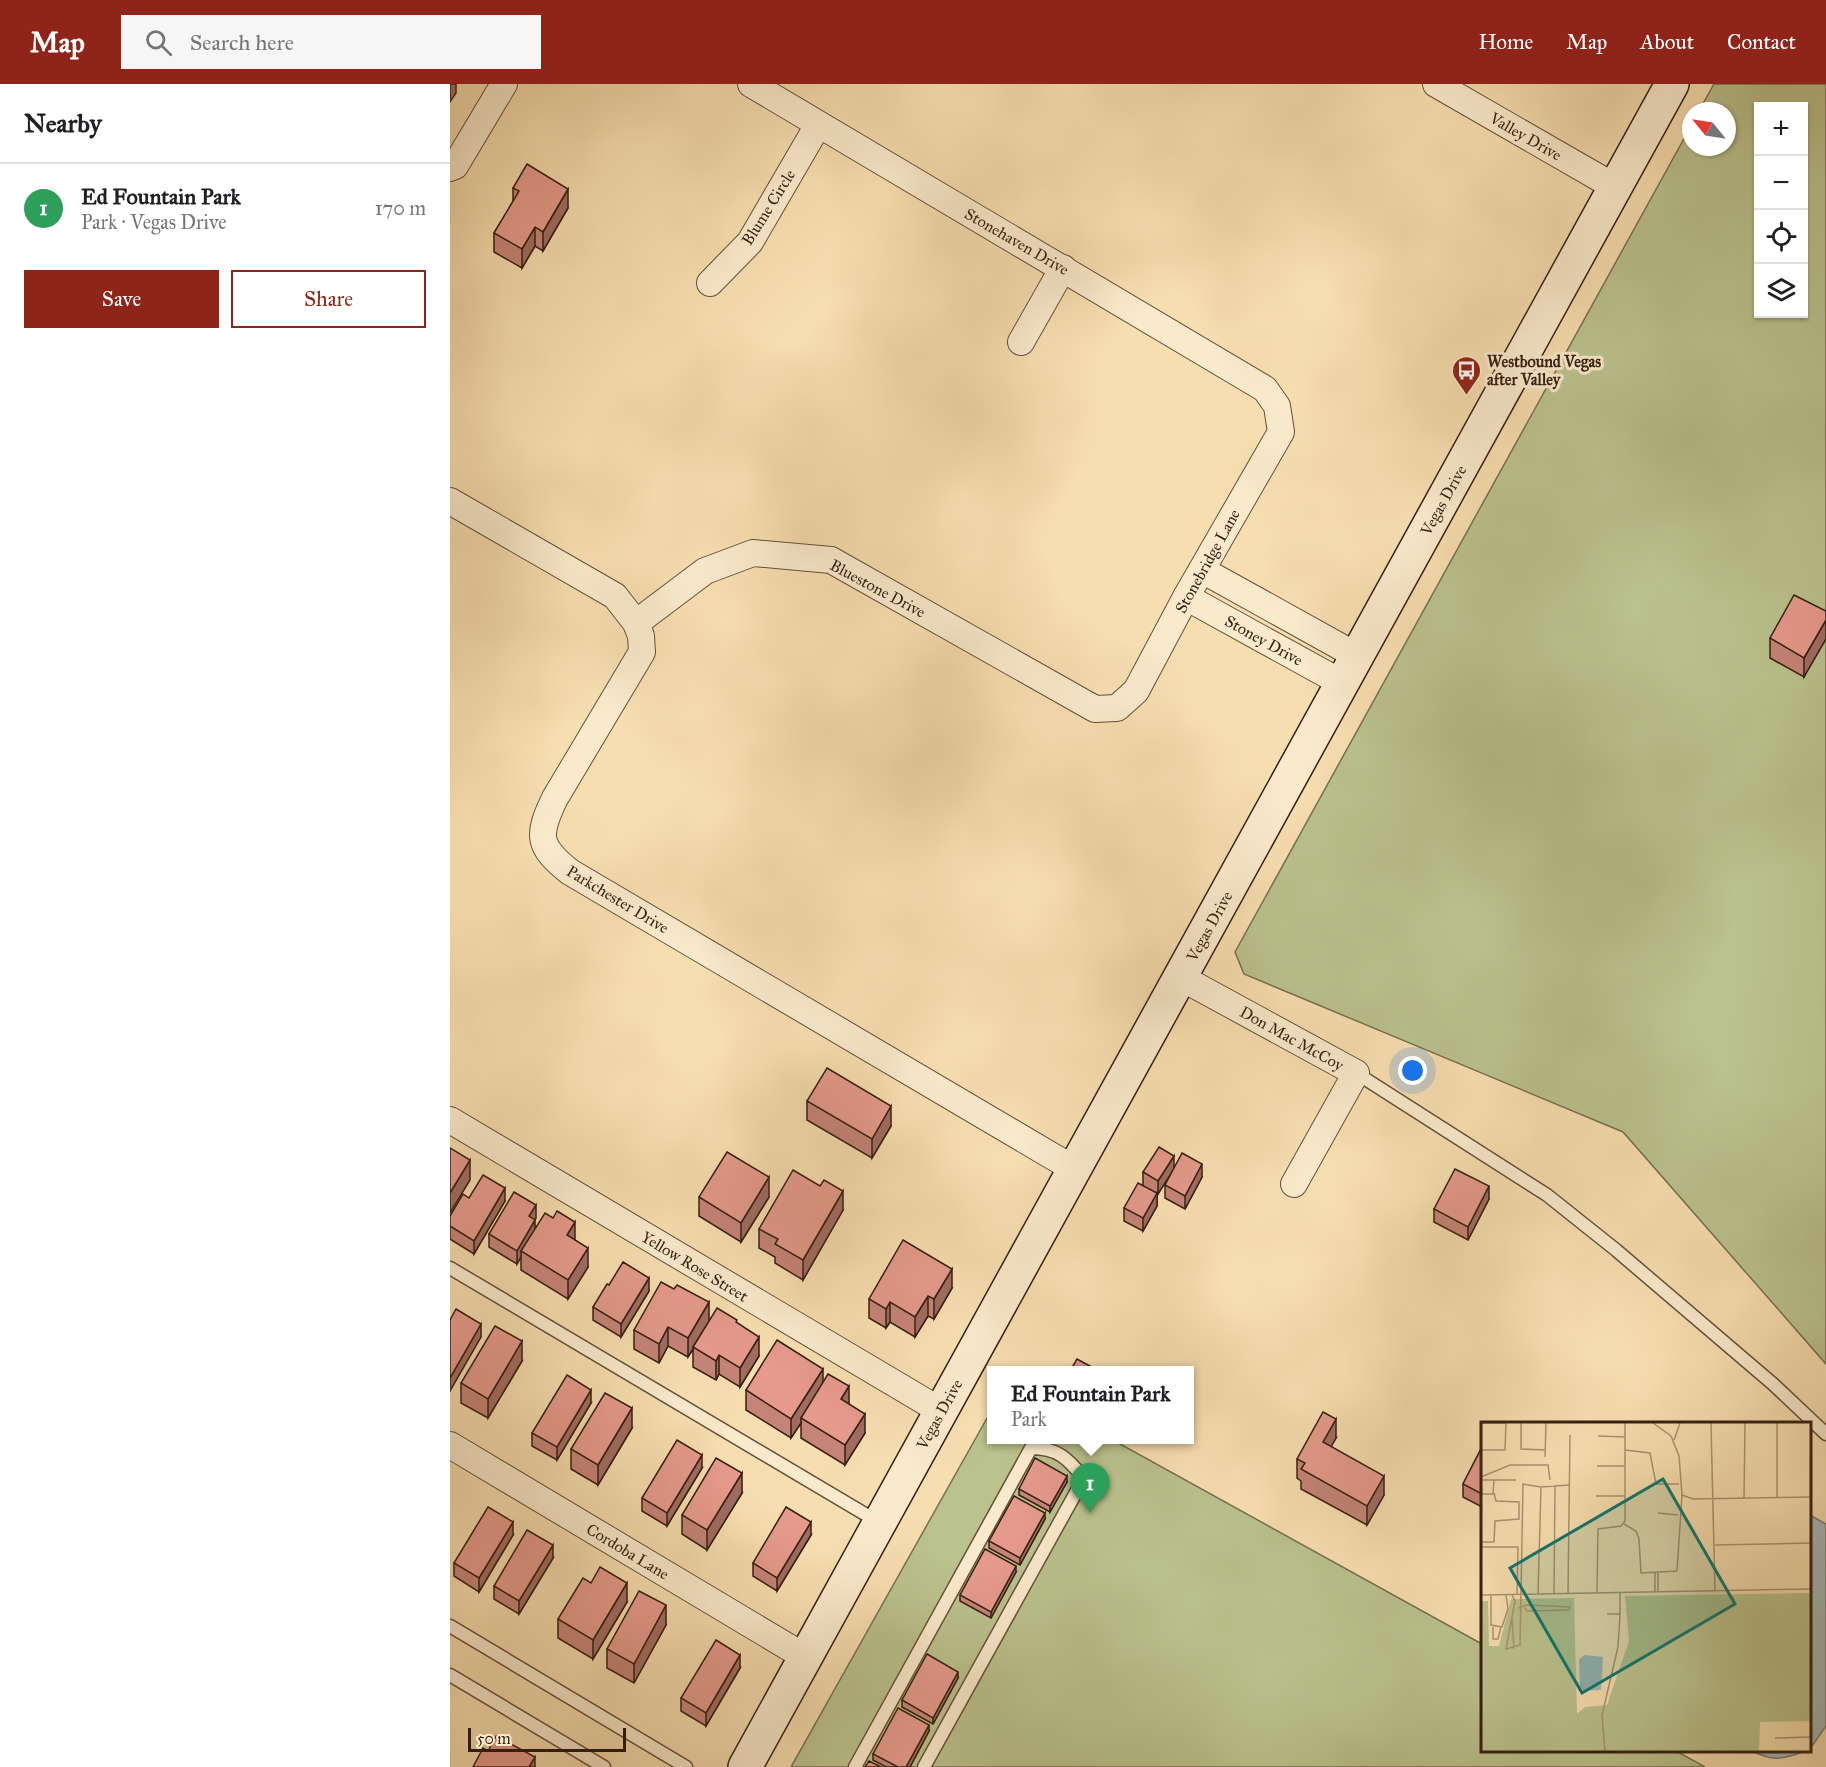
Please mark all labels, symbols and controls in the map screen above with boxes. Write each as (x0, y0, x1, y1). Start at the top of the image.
search box (121, 15, 541, 69)
text: Map (30, 25, 85, 60)
icon: search (142, 26, 175, 59)
text: Search here (190, 29, 294, 56)
text: Home (1478, 29, 1533, 55)
text: Map (1566, 29, 1607, 55)
text: About (1640, 29, 1694, 55)
text: Contact (1727, 29, 1796, 55)
north arrow (1682, 102, 1736, 156)
map controls (1754, 102, 1808, 318)
button: + (1754, 102, 1808, 156)
text: Nearby (24, 107, 102, 139)
street label: Valley Drive (1486, 108, 1565, 165)
button: − (1754, 156, 1808, 210)
street label: Blume Circle (738, 166, 799, 249)
text: Ed Fountain Park (81, 183, 241, 210)
text: 1 (40, 196, 47, 220)
text: 170 m (375, 196, 426, 220)
street label: Stonehaven Drive (961, 204, 1072, 279)
text: Park · Vegas Drive (81, 210, 227, 234)
button: locate (1754, 210, 1808, 264)
button: layers (1754, 264, 1808, 318)
button: Save (24, 270, 219, 328)
button: Share (231, 270, 426, 328)
place label: Westbound Vegas after Valley (1487, 352, 1601, 390)
bus stop icon: Westbound Vegas after Valley (1450, 354, 1482, 396)
street label: Vegas Drive (1416, 462, 1471, 540)
street label: Stonebridge Lane (1171, 506, 1245, 617)
street label: Bluestone Drive (827, 555, 929, 622)
street label: Stoney Drive (1221, 611, 1306, 670)
street label: Parkchester Drive (563, 861, 672, 938)
street label: Vegas Drive (1182, 888, 1237, 966)
street label: Don Mac McCoy (1236, 1002, 1347, 1075)
your location (1398, 1056, 1427, 1085)
street label: Yellow Rose Street (638, 1227, 752, 1306)
popup (987, 1366, 1194, 1444)
street label: Vegas Drive (912, 1376, 967, 1454)
text: Ed Fountain Park (1011, 1380, 1170, 1407)
text: Park (1011, 1407, 1047, 1431)
inset map (1481, 1422, 1811, 1752)
pin: 1 (1070, 1464, 1110, 1513)
street label: Cordoba Lane (583, 1519, 673, 1584)
scale bar (468, 1725, 626, 1752)
text: 50 m (477, 1729, 511, 1748)

